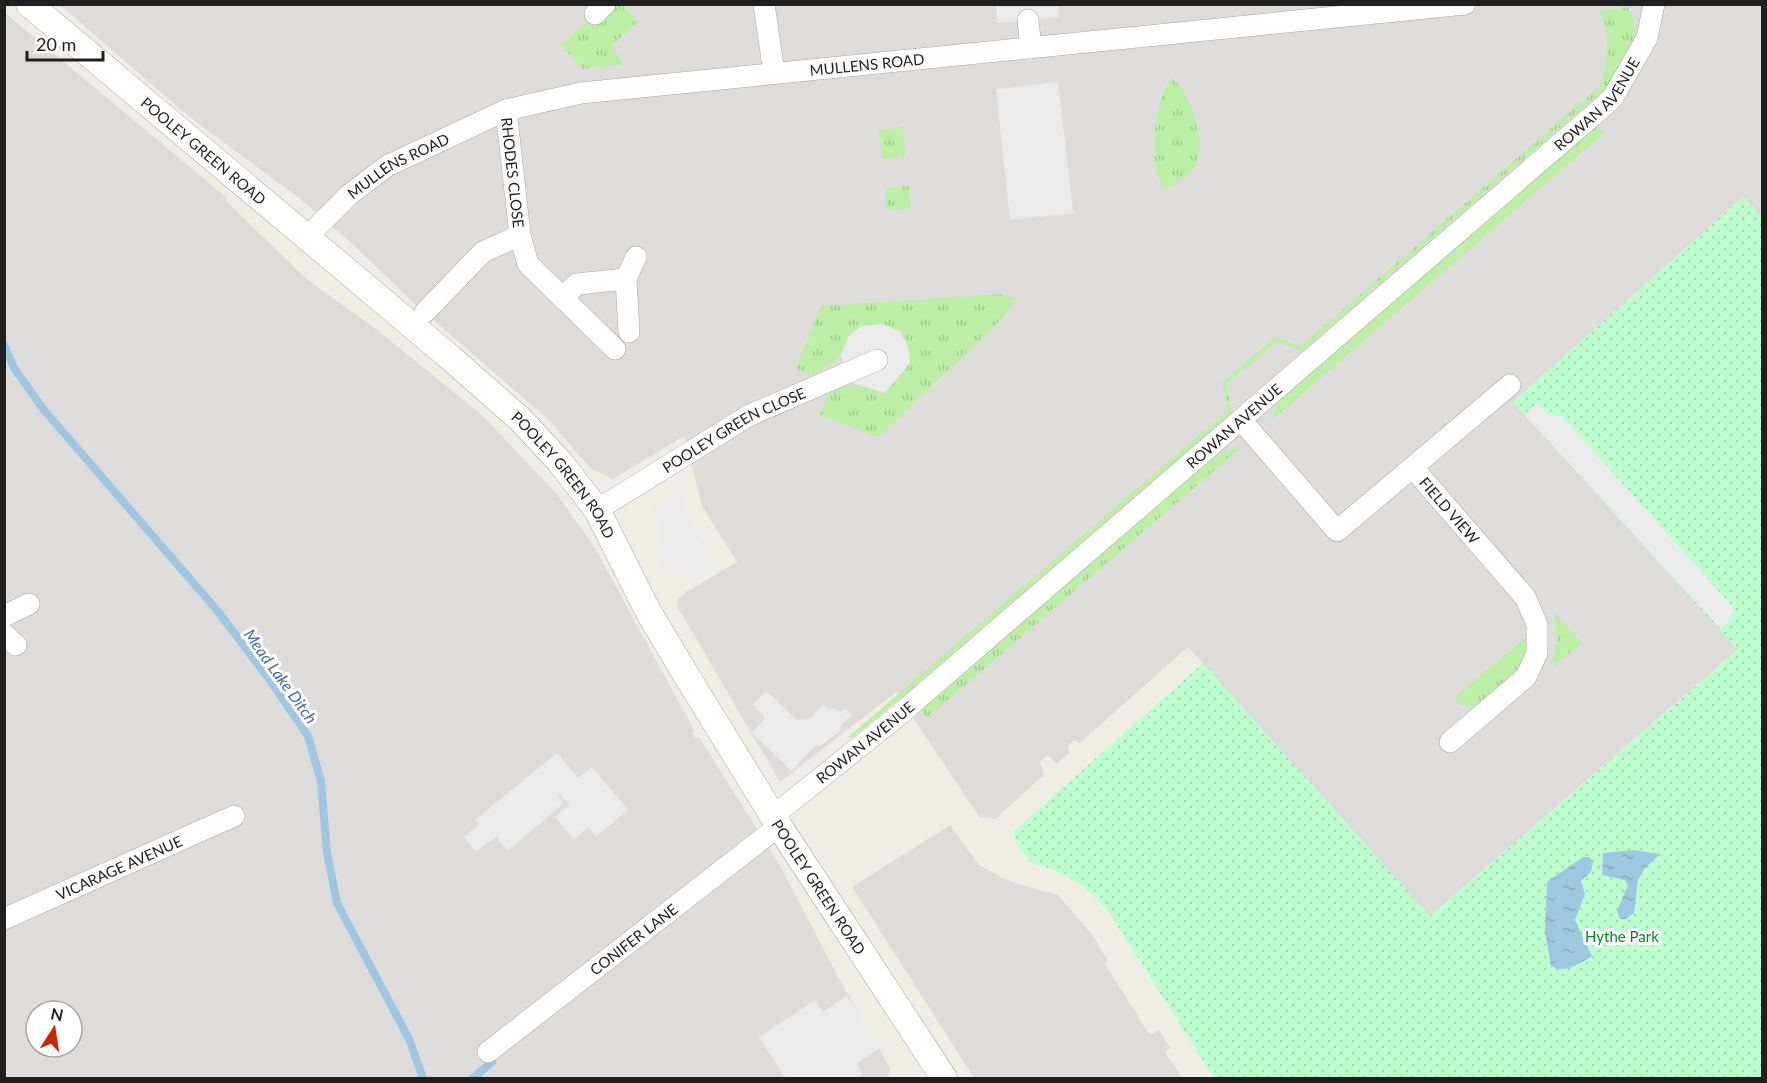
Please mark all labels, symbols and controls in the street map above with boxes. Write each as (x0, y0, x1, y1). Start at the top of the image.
scale bar (27, 24, 104, 62)
text: 20 m (36, 33, 76, 55)
street label: MULLENS ROAD (809, 49, 925, 79)
street label: ROWAN AVENUE (1550, 54, 1643, 154)
street label: POOLEY GREEN ROAD (137, 93, 270, 208)
street label: RHODES CLOSE (498, 116, 528, 229)
street label: MULLENS ROAD (344, 129, 452, 202)
street label: ROWAN AVENUE (1182, 380, 1285, 472)
street label: POOLEY GREEN CLOSE (659, 383, 808, 476)
street label: POOLEY GREEN ROAD (508, 407, 619, 541)
street label: FIELD VIEW (1416, 473, 1484, 548)
water label: Mead Lake Ditch (240, 625, 322, 727)
street label: ROWAN AVENUE (812, 697, 918, 787)
street label: POOLEY GREEN ROAD (768, 816, 870, 958)
street label: VICARAGE AVENUE (53, 831, 185, 904)
street label: CONIFER LANE (586, 900, 681, 979)
park label: Hythe Park (1585, 927, 1659, 945)
north arrow (24, 999, 84, 1059)
text: N (49, 1003, 65, 1024)

